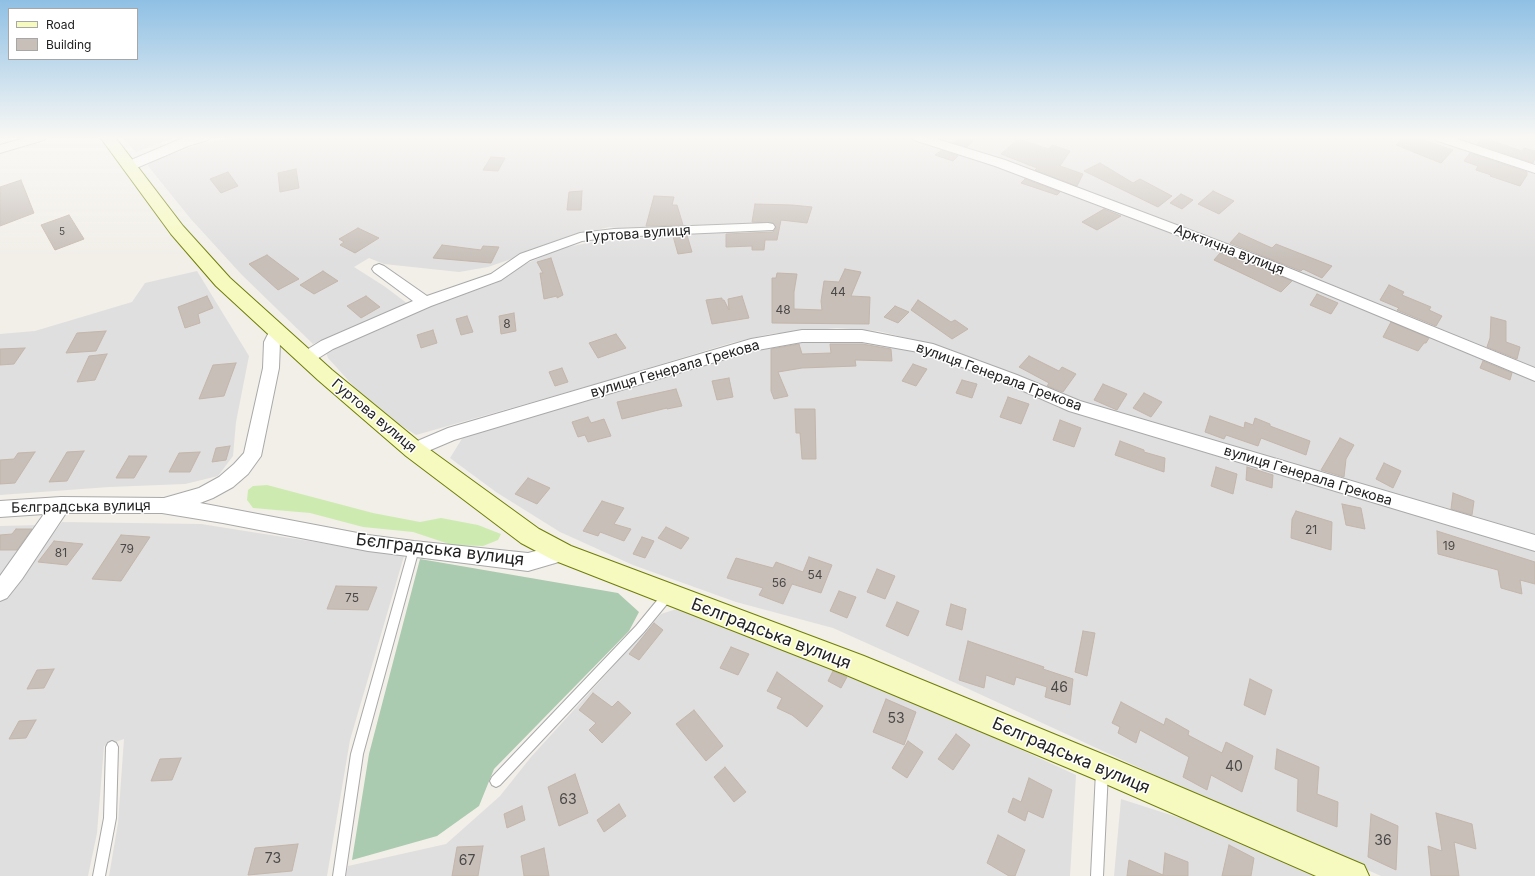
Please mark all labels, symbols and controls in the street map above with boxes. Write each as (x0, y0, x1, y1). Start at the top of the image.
legend (8, 8, 138, 60)
text: Road (46, 17, 75, 32)
text: Building (46, 37, 91, 52)
street label: Арктична вулиця (1172, 221, 1286, 279)
street label: Гуртова вулиця (585, 222, 691, 246)
house number: 5 (59, 226, 65, 238)
house number: 44 (830, 285, 846, 299)
house number: 48 (775, 303, 791, 317)
house number: 8 (503, 317, 511, 331)
street label: вулиця Генерала Грекова (589, 337, 761, 401)
street label: вулиця Генерала Грекова (914, 339, 1084, 415)
street label: Гуртова вулиця (328, 376, 420, 456)
street label: вулиця Генерала Грекова (1222, 442, 1394, 510)
street label: Бєлградська вулиця (11, 497, 151, 517)
house number: 21 (1305, 523, 1317, 537)
street label: Бєлградська вулиця (355, 530, 525, 570)
house number: 19 (1443, 539, 1455, 553)
house number: 79 (120, 542, 134, 556)
house number: 81 (55, 546, 67, 560)
house number: 54 (807, 568, 823, 582)
house number: 56 (772, 576, 786, 590)
house number: 75 (345, 591, 359, 605)
street label: Бєлградська вулиця (688, 594, 854, 674)
house number: 46 (1050, 680, 1068, 696)
house number: 53 (887, 711, 905, 727)
street label: Бєлградська вулиця (989, 714, 1153, 798)
house number: 40 (1225, 759, 1243, 775)
house number: 63 (559, 792, 577, 808)
house number: 36 (1374, 833, 1392, 849)
house number: 73 (265, 851, 281, 867)
house number: 67 (459, 853, 475, 869)

